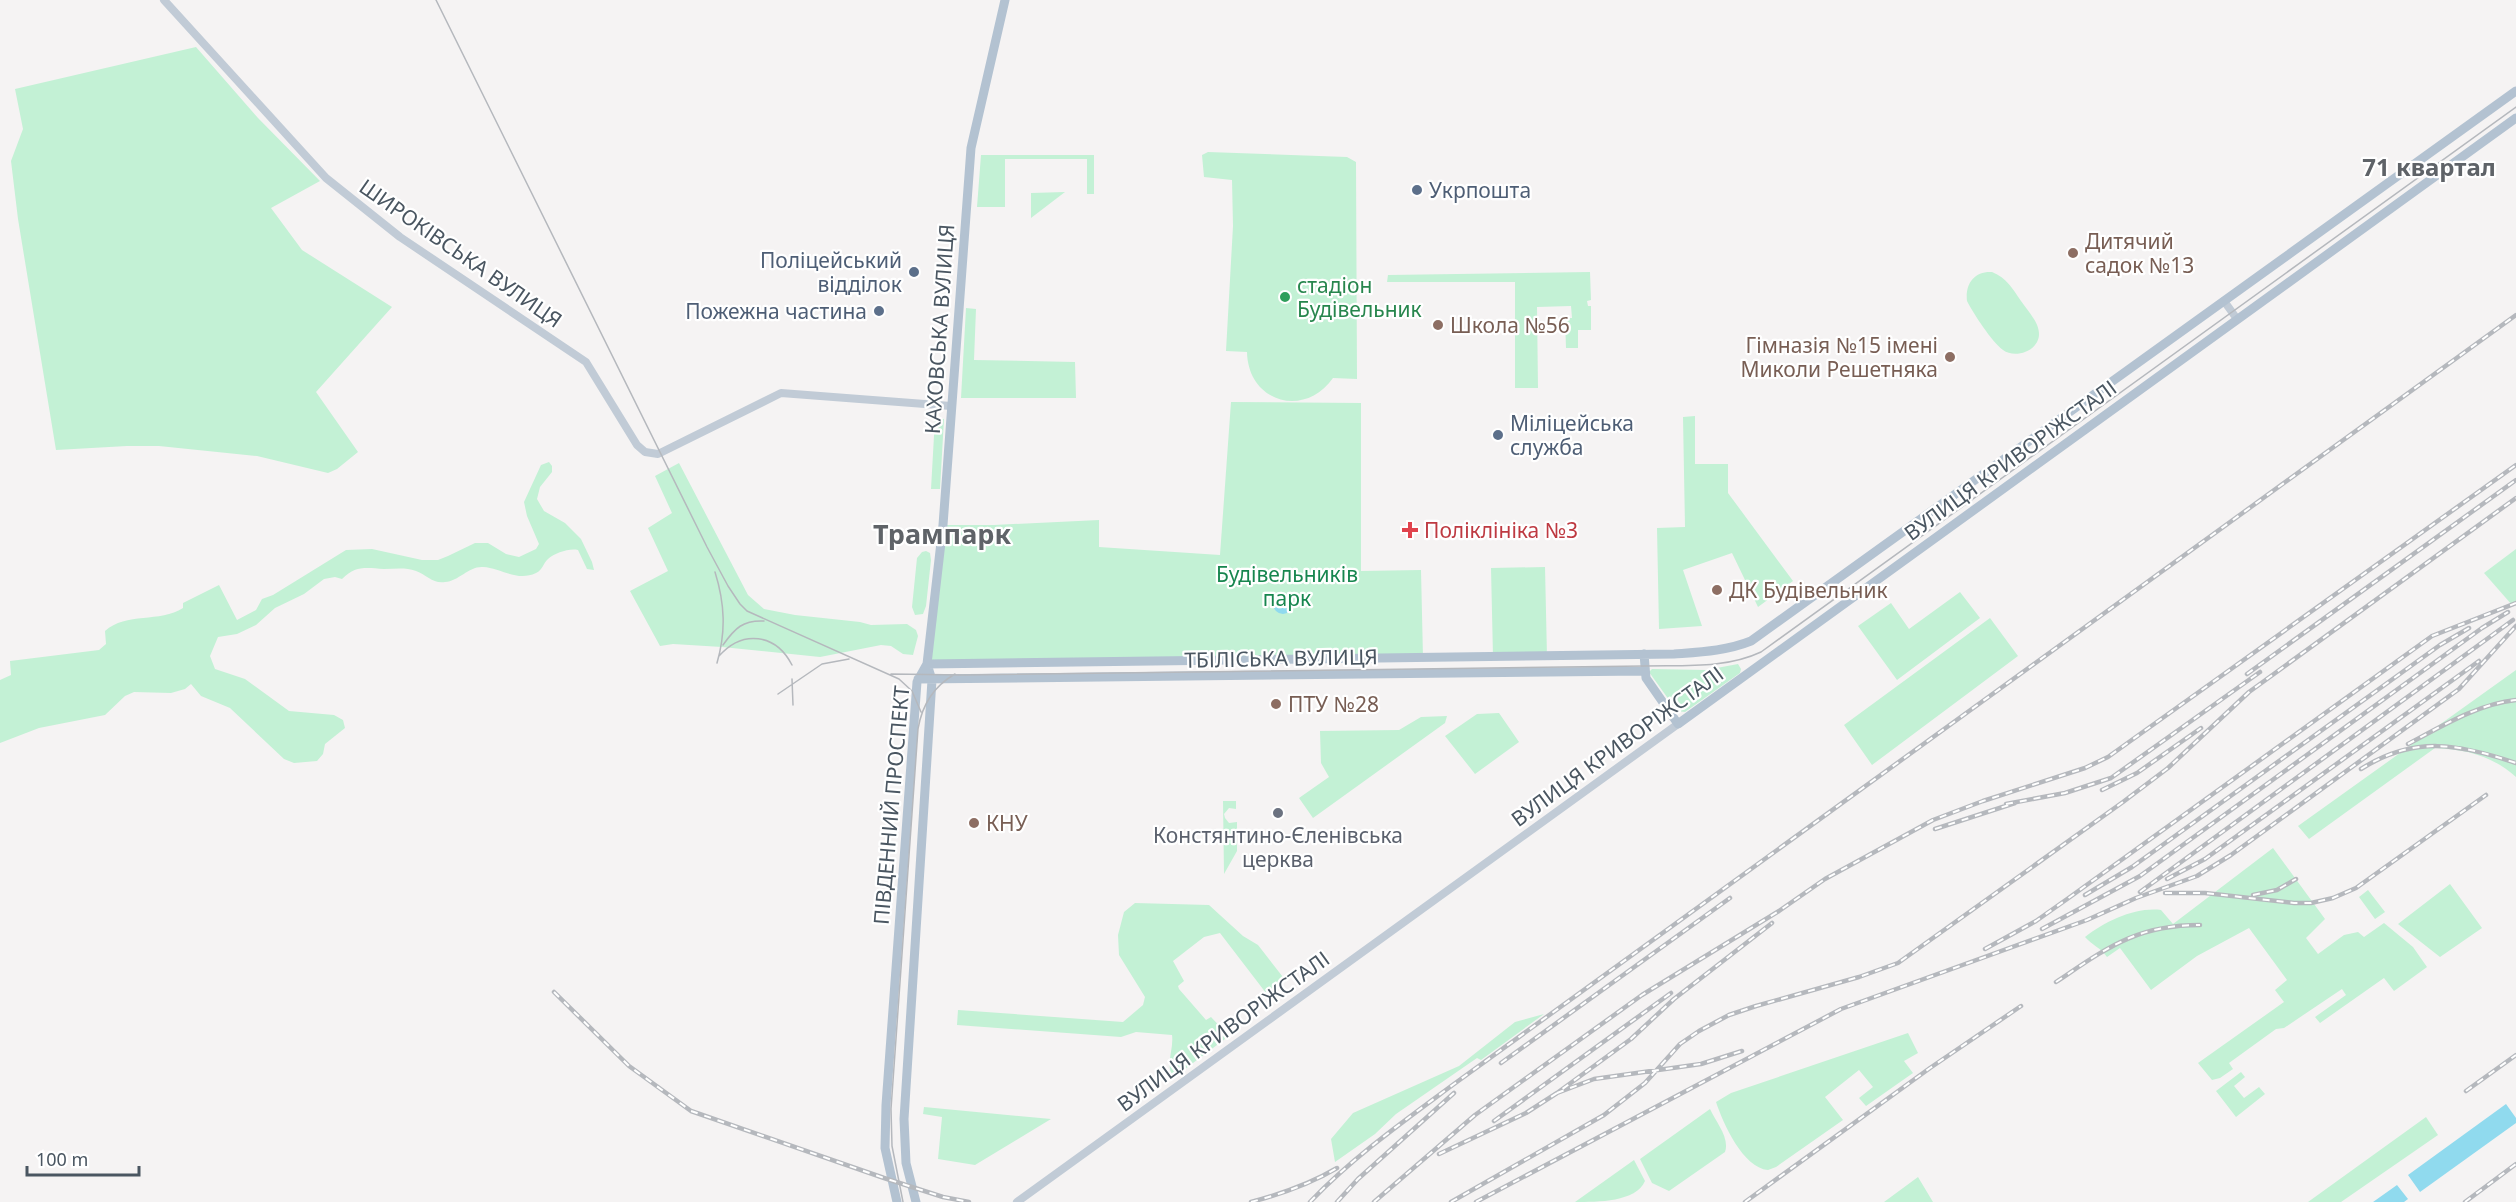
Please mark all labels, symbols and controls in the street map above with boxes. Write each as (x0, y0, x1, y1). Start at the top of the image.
district label: 71 квартал (2362, 150, 2496, 183)
street label: ШИРОКІВСЬКА ВУЛИЦЯ (354, 172, 568, 334)
place label: Укрпошта (1429, 176, 1531, 204)
marker: Укрпошта (1410, 183, 1424, 197)
street label: КАХОВСЬКА ВУЛИЦЯ (918, 223, 960, 435)
place label: Дитячий садок №13 (2085, 227, 2194, 279)
place label: Поліцейський відділок (760, 246, 902, 298)
marker: Дитячий садок №13 (2066, 246, 2080, 260)
marker: Поліцейський відділок (907, 265, 921, 279)
place label: стадіон Будівельник (1297, 271, 1422, 323)
marker: стадіон Будівельник (1278, 290, 1292, 304)
place label: Пожежна частина (685, 297, 867, 325)
marker: Пожежна частина (872, 304, 886, 318)
place label: Школа №56 (1450, 311, 1570, 339)
marker: Школа №56 (1431, 318, 1445, 332)
place label: Гімназія №15 імені Миколи Решетняка (1740, 331, 1938, 383)
marker: Гімназія №15 імені Миколи Решетняка (1943, 350, 1957, 364)
street label: ВУЛИЦЯ КРИВОРІЖСТАЛІ (1898, 373, 2122, 547)
place label: Міліцейська служба (1510, 409, 1634, 461)
marker: Міліцейська служба (1491, 428, 1505, 442)
district label: Трампарк (873, 515, 1011, 552)
place label: Поліклініка №3 (1424, 516, 1578, 544)
marker: Поліклініка №3 (1401, 521, 1419, 539)
park label: Будівельників парк (1216, 560, 1358, 612)
place label: ДК Будівельник (1729, 576, 1888, 604)
marker: ДК Будівельник (1710, 583, 1724, 597)
street label: ТБІЛІСЬКА ВУЛИЦЯ (1184, 642, 1378, 674)
street label: ВУЛИЦЯ КРИВОРІЖСТАЛІ (1505, 659, 1729, 833)
street label: ПІВДЕННИЙ ПРОСПЕКТ (867, 684, 915, 926)
place label: ПТУ №28 (1288, 690, 1379, 718)
marker: ПТУ №28 (1269, 697, 1283, 711)
marker: Констянтино-Єленівська церква (1271, 806, 1285, 820)
place label: КНУ (986, 809, 1028, 837)
marker: КНУ (967, 816, 981, 830)
place label: Констянтино-Єленівська церква (1153, 821, 1403, 873)
street label: ВУЛИЦЯ КРИВОРІЖСТАЛІ (1111, 944, 1335, 1118)
scale bar (27, 1139, 140, 1177)
text: 100 m (36, 1147, 88, 1171)

